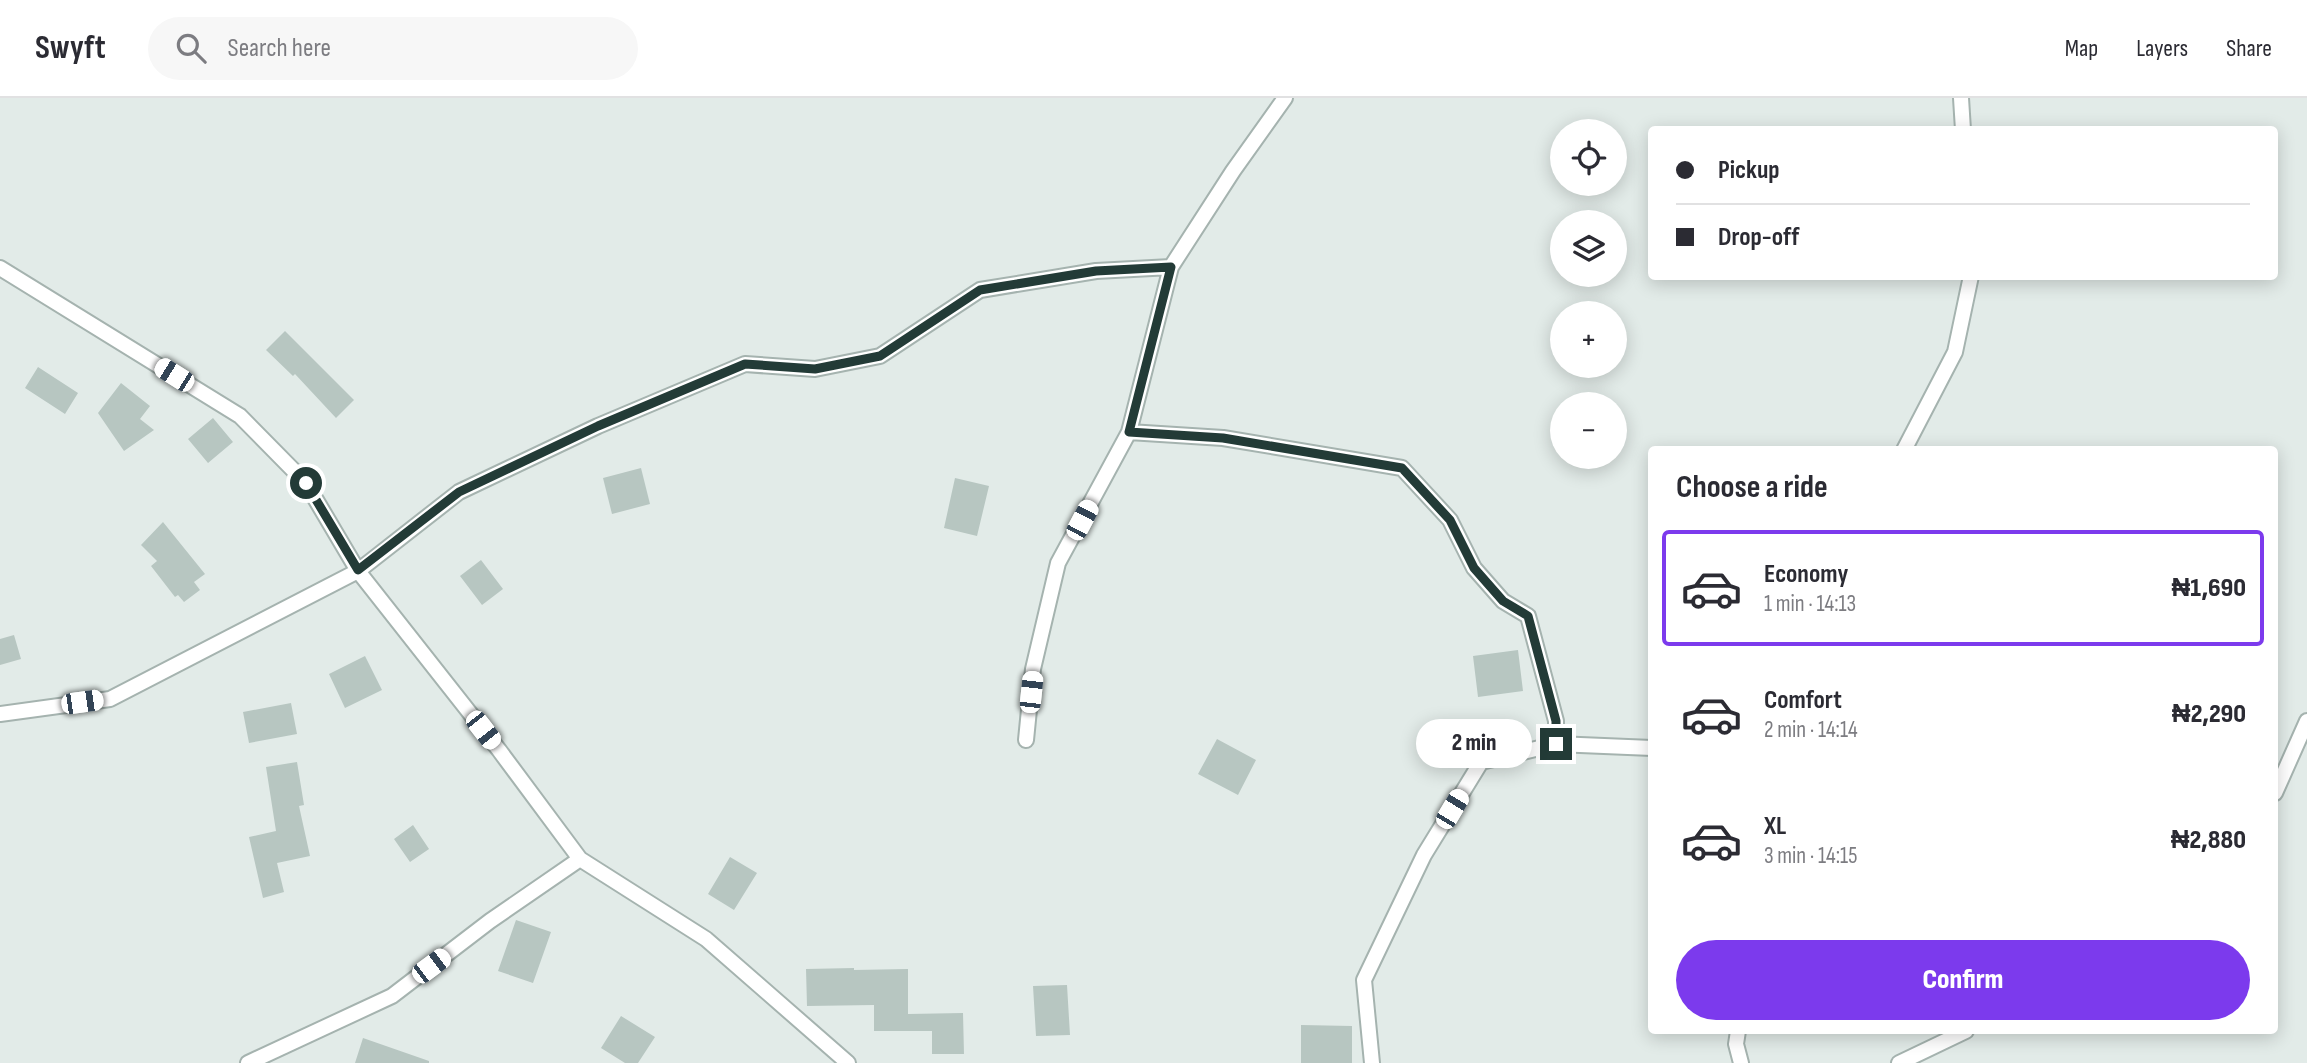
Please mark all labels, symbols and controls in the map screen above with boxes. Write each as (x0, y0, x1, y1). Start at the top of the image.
search box (148, 17, 638, 80)
text: Swyft (35, 28, 106, 68)
icon: search (172, 29, 210, 67)
text: Search here (228, 33, 331, 64)
text: Map (2065, 34, 2098, 63)
text: Layers (2136, 34, 2188, 63)
text: Share (2226, 34, 2272, 63)
map controls (1550, 119, 1627, 469)
button: locate (1550, 119, 1627, 196)
text: Pickup (1718, 155, 1780, 186)
button: layers (1550, 210, 1627, 287)
text: Drop-off (1718, 222, 1799, 253)
button: + (1550, 301, 1627, 378)
car (151, 355, 198, 395)
button: − (1550, 392, 1627, 469)
route start (290, 467, 322, 499)
text: Choose a ride (1676, 468, 1828, 507)
car (1063, 497, 1102, 543)
icon: car (1680, 557, 1743, 620)
text: Economy (1764, 559, 1848, 590)
text: ₦1,690 (2171, 573, 2246, 604)
text: 1 min · 14:13 (1764, 590, 1856, 618)
car (1019, 670, 1044, 714)
icon: car (1680, 683, 1743, 746)
text: Comfort (1764, 685, 1842, 716)
car (60, 689, 105, 715)
text: ₦2,290 (2172, 699, 2246, 730)
car (462, 707, 505, 753)
text: 2 min · 14:14 (1764, 716, 1858, 744)
callout: 2 min (1416, 720, 1532, 768)
route end (1540, 728, 1572, 760)
text: 2 min (1452, 729, 1496, 757)
car (1433, 786, 1472, 832)
icon: car (1680, 809, 1743, 872)
text: XL (1764, 811, 1786, 842)
text: ₦2,880 (2171, 825, 2246, 856)
text: 3 min · 14:15 (1764, 842, 1857, 870)
button: Confirm (1676, 940, 2250, 1020)
car (408, 945, 455, 987)

